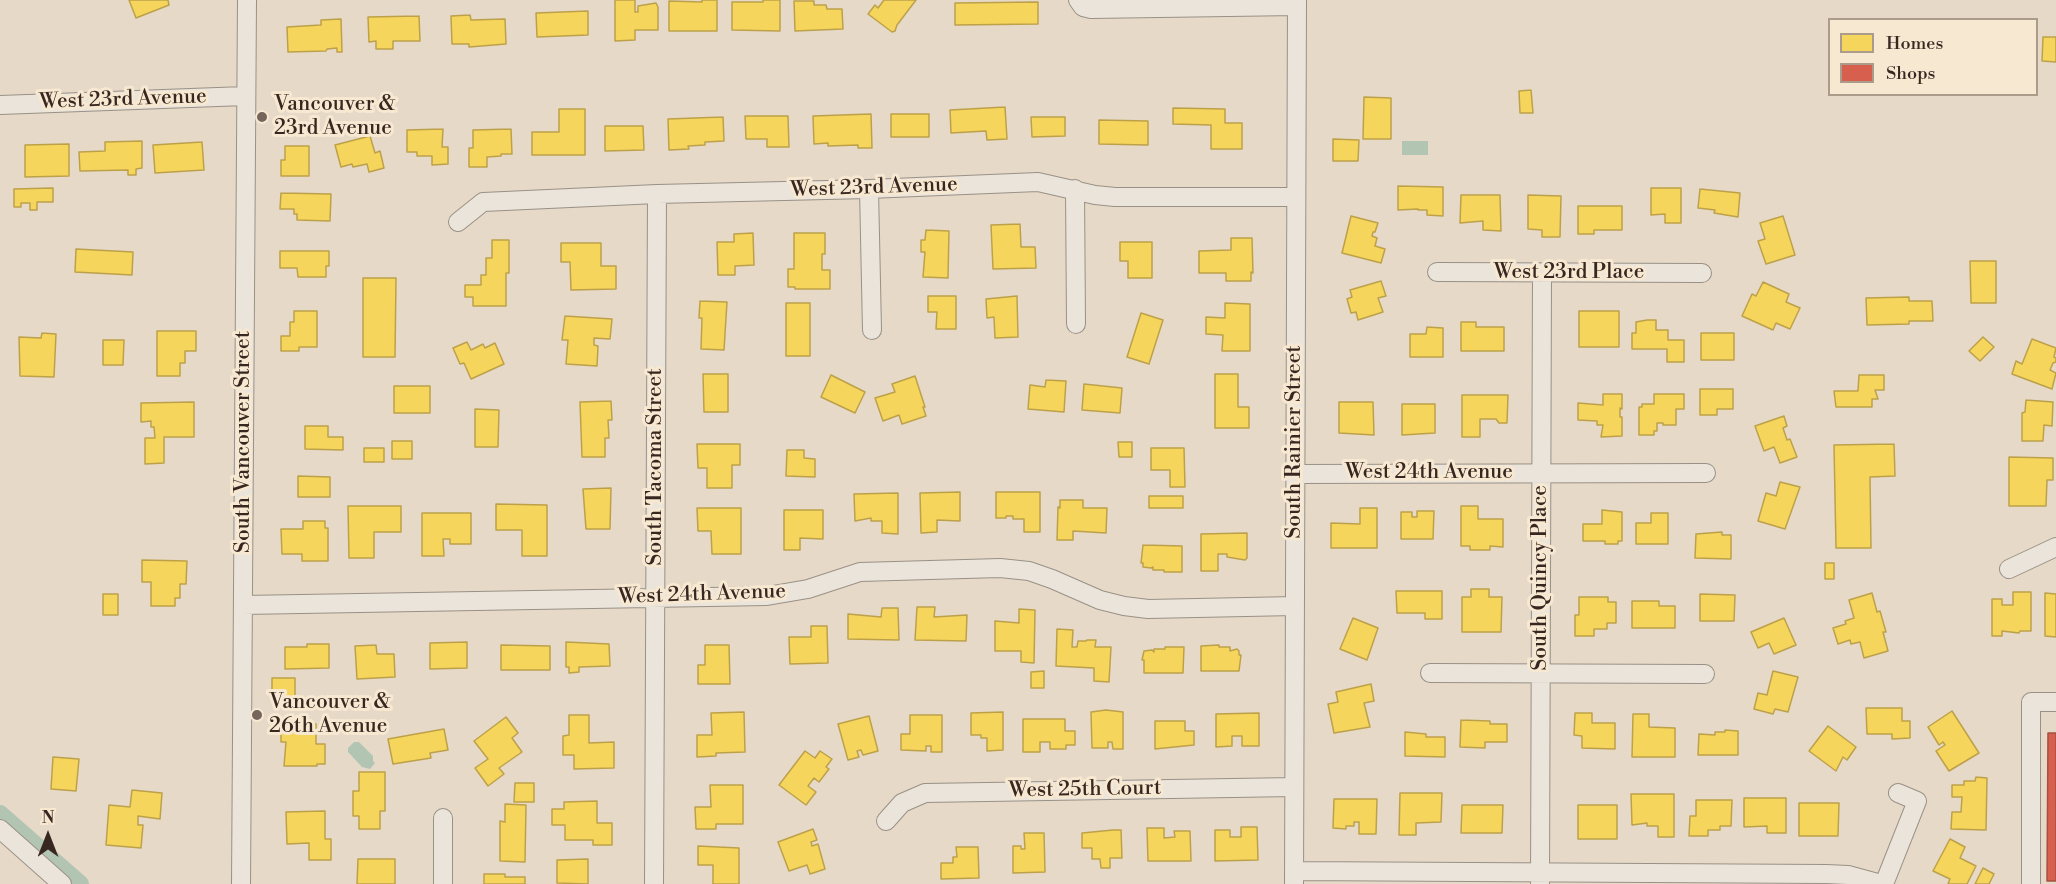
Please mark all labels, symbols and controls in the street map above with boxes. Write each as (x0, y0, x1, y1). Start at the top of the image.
legend (1828, 18, 2038, 96)
text: Homes (1886, 32, 1943, 55)
text: Shops (1886, 62, 1935, 85)
street label: West 23rd Avenue (39, 84, 207, 116)
place label: Vancouver & 23rd Avenue (274, 92, 396, 142)
marker: Vancouver & 23rd Avenue (255, 110, 269, 124)
street label: West 23rd Avenue (790, 172, 958, 204)
street label: West 23rd Place (1494, 260, 1644, 286)
street label: South Vancouver Street (231, 331, 257, 553)
street label: South Rainier Street (1282, 345, 1308, 539)
street label: South Tacoma Street (643, 368, 669, 566)
street label: West 24th Avenue (1345, 460, 1513, 486)
street label: South Quincy Place (1528, 485, 1554, 671)
street label: West 24th Avenue (618, 579, 786, 611)
place label: Vancouver & 26th Avenue (269, 690, 391, 740)
marker: Vancouver & 26th Avenue (250, 708, 264, 722)
street label: West 25th Court (1008, 776, 1162, 804)
north arrow (18, 806, 78, 866)
text: N (42, 808, 54, 828)

